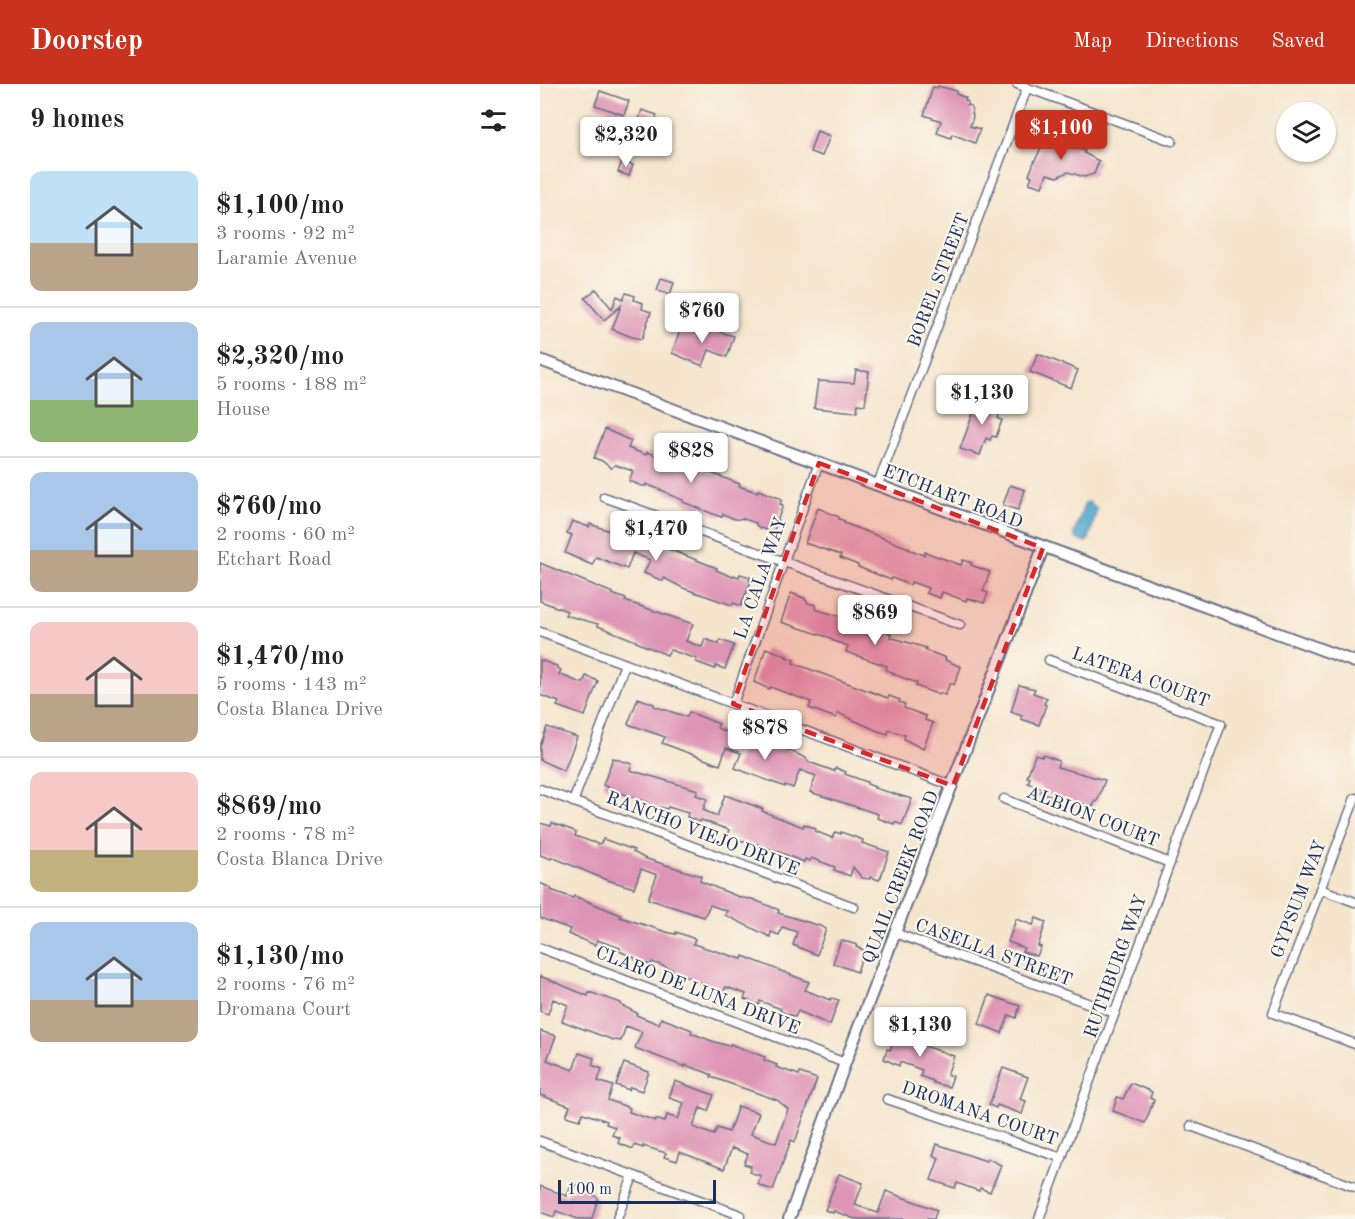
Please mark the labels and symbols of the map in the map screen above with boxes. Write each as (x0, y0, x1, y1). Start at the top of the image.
pin: $1,100 (1012, 110, 1110, 161)
pin: $2,320 (577, 117, 675, 168)
street label: BOREL STREET (905, 211, 973, 350)
pin: $760 (666, 293, 738, 344)
pin: $1,130 (933, 375, 1031, 426)
pin: $828 (655, 433, 727, 484)
street label: ETCHART ROAD (880, 462, 1025, 532)
pin: $1,470 (607, 511, 705, 562)
street label: LA CALA WAY (732, 515, 790, 642)
pin: $869 (839, 595, 911, 646)
street label: LATERA COURT (1069, 645, 1212, 711)
pin: $878 (729, 710, 801, 761)
street label: ALBION COURT (1024, 783, 1162, 851)
street label: QUAIL CREEK ROAD (860, 788, 942, 966)
street label: RANCHO VIEJO DRIVE (603, 789, 802, 879)
street label: GYPSUM WAY (1268, 838, 1330, 961)
street label: RUTHBURG WAY (1082, 892, 1150, 1041)
street label: CASELLA STREET (913, 916, 1075, 990)
street label: CLARO DE LUNA DRIVE (593, 944, 802, 1038)
pin: $1,130 (871, 1007, 969, 1058)
street label: DROMANA COURT (899, 1079, 1060, 1149)
scale bar (558, 1177, 716, 1204)

